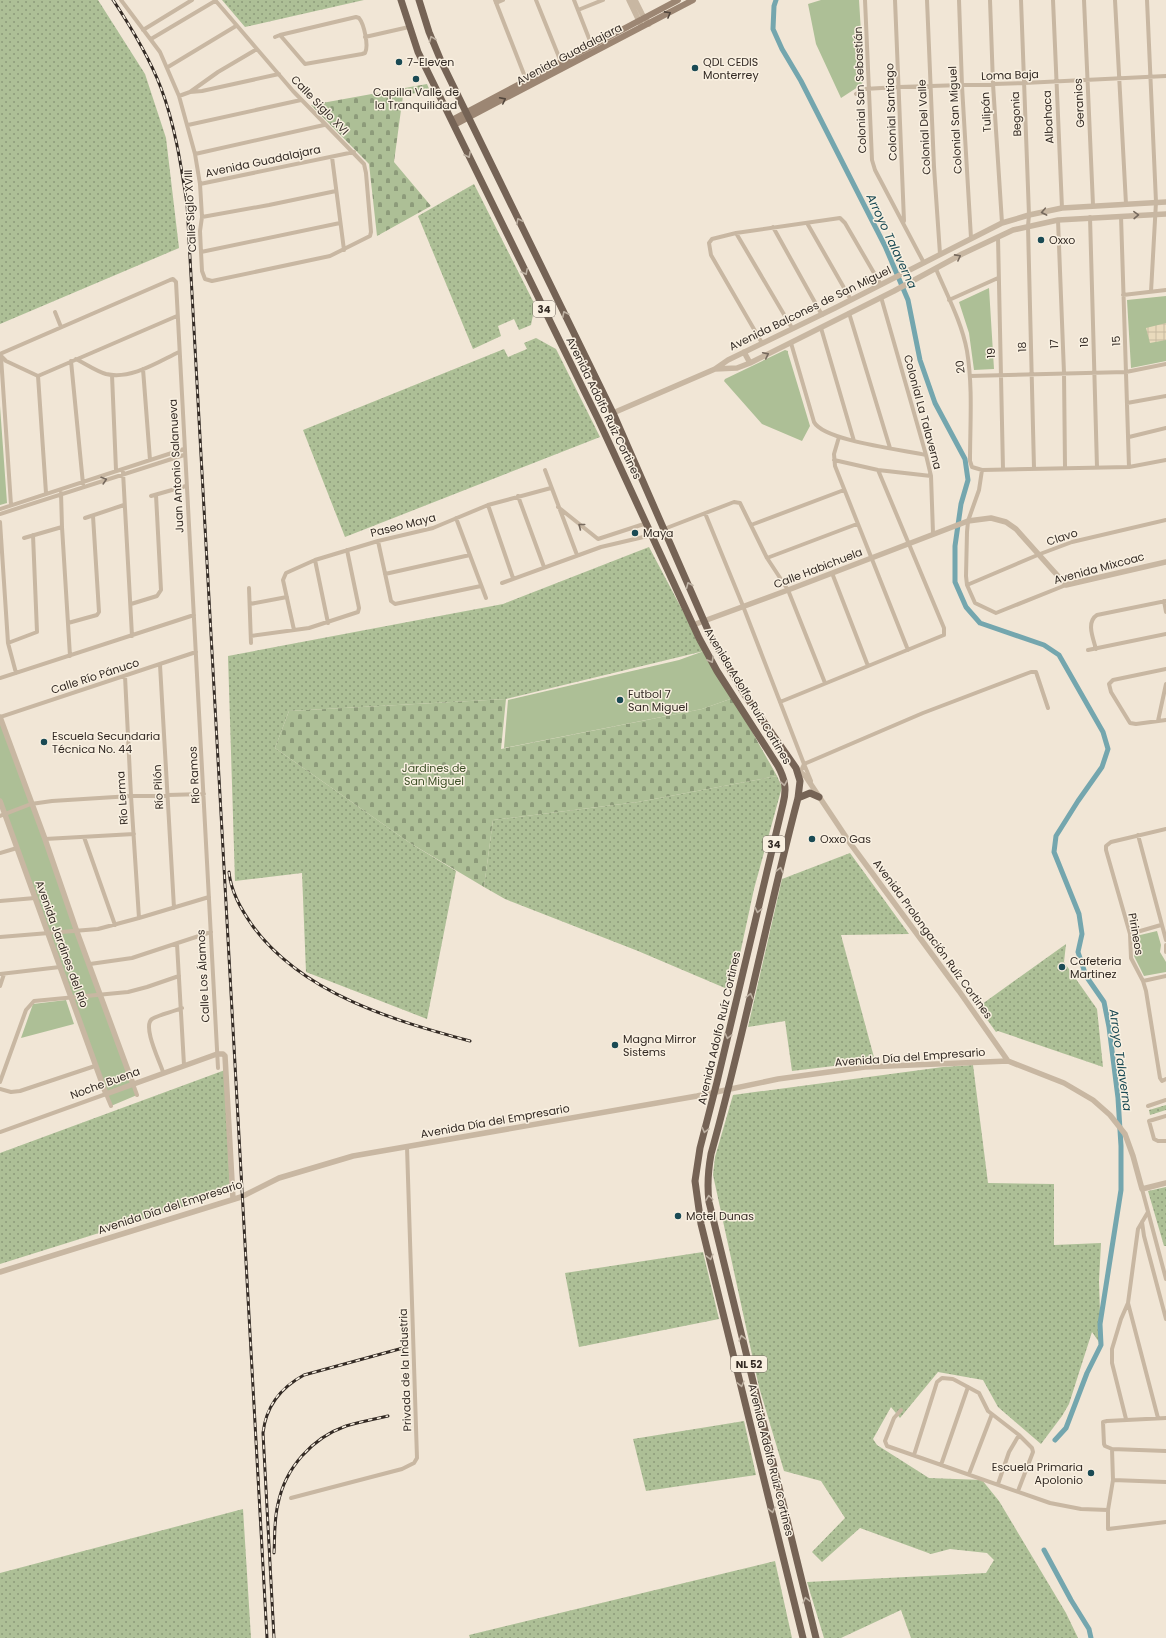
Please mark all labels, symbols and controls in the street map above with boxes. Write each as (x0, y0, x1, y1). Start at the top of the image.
one-way arrow (664, 11, 671, 18)
street label: Avenida Guadalajara (513, 19, 625, 89)
street label: Colonial San Sebastián (850, 26, 870, 154)
one-way arrow (429, 35, 437, 43)
place label: 7-Eleven (407, 54, 454, 70)
place label: QDL CEDIS Monterrey (703, 54, 759, 83)
marker: 7-Eleven (394, 57, 404, 67)
marker: QDL CEDIS Monterrey (690, 63, 700, 73)
street label: Colonial Santiago (881, 63, 901, 161)
street label: Colonial San Miguel (944, 66, 966, 174)
street label: Loma Baja (981, 66, 1039, 84)
street label: Calle Siglo XVI (287, 72, 353, 138)
marker: Capilla Valle de la Tranquilidad (411, 74, 421, 84)
street label: Geranios (1070, 78, 1088, 128)
street label: Colonial Del Valle (914, 79, 934, 175)
place label: Capilla Valle de la Tranquilidad (373, 84, 459, 113)
street label: Albahaca (1039, 90, 1057, 144)
street label: Tulipán (977, 91, 995, 133)
street label: Begonia (1007, 91, 1025, 137)
one-way arrow (499, 97, 506, 105)
street label: Avenida Guadalajara (204, 141, 322, 181)
one-way arrow (463, 150, 471, 158)
street label: Calle Siglo XVIII (180, 169, 200, 253)
water label: Arroyo Talaverna (862, 190, 921, 291)
one-way arrow (1040, 207, 1047, 215)
one-way arrow (1133, 211, 1139, 219)
one-way arrow (516, 218, 524, 226)
place label: Oxxo (1049, 232, 1075, 248)
marker: Oxxo (1036, 235, 1046, 245)
one-way arrow (954, 254, 961, 262)
street label: Avenida Balcones de San Miguel (726, 262, 894, 354)
one-way arrow (521, 267, 528, 275)
road number: 34 (533, 301, 555, 317)
one-way arrow (562, 311, 570, 318)
street label: Avenida Adolfo Ruíz Cortines (563, 334, 646, 482)
street label: 15 (1108, 335, 1124, 346)
street label: 16 (1076, 337, 1092, 347)
street label: 17 (1046, 339, 1062, 349)
street label: 18 (1014, 341, 1030, 353)
street label: 19 (983, 348, 999, 358)
one-way arrow (761, 352, 769, 360)
street label: Colonial La Talaverna (900, 353, 946, 471)
street label: 20 (951, 359, 969, 375)
street label: Juan Antonio Salanueva (165, 399, 187, 533)
one-way arrow (100, 476, 107, 485)
street label: Paseo Maya (369, 509, 437, 541)
one-way arrow (578, 523, 585, 530)
street label: Clavo (1044, 524, 1080, 550)
place label: Maya (643, 525, 674, 541)
marker: Maya (630, 528, 640, 538)
street label: Calle Habichuela (771, 544, 865, 592)
street label: Avenida Mixcoac (1052, 548, 1146, 588)
one-way arrow (685, 582, 693, 589)
street label: Avenida Adolfo Ruíz Cortines (701, 625, 795, 767)
street label: Calle Río Pánuco (49, 654, 141, 698)
one-way arrow (706, 656, 713, 663)
place label: Futbol 7 San Miguel (628, 686, 688, 715)
marker: Futbol 7 San Miguel (615, 695, 625, 705)
place label: Escuela Secundaria Técnica No. 44 (52, 728, 160, 757)
marker: Escuela Secundaria Técnica No. 44 (39, 737, 49, 747)
street label: Río Ramos (184, 746, 203, 804)
park label: Jardines de San Miguel (402, 760, 466, 789)
street label: Río Pilón (149, 764, 167, 810)
street label: Río Lerma (112, 771, 132, 825)
one-way arrow (780, 780, 788, 786)
place label: Oxxo Gas (820, 831, 871, 847)
marker: Oxxo Gas (807, 834, 817, 844)
road number: 34 (763, 836, 785, 852)
street label: Avenida Prolongación Ruíz Cortines (870, 856, 997, 1022)
one-way arrow (775, 867, 784, 874)
street label: Avenida Jardines del Río (32, 878, 92, 1010)
one-way arrow (755, 906, 763, 913)
street label: Pirineos (1124, 912, 1148, 957)
street label: Calle Los Álamos (193, 929, 213, 1023)
street label: Avenida Adolfo Ruíz Cortines (694, 950, 744, 1106)
place label: Cafeteria Martinez (1070, 953, 1121, 982)
marker: Cafeteria Martinez (1057, 962, 1067, 972)
one-way arrow (745, 993, 754, 1000)
water label: Arroyo Talaverna (1105, 1007, 1137, 1112)
place label: Magna Mirror Sistems (623, 1031, 696, 1060)
one-way arrow (724, 1032, 733, 1039)
marker: Magna Mirror Sistems (610, 1040, 620, 1050)
street label: Avenida Día del Empresario (834, 1044, 986, 1070)
street label: Noche Buena (68, 1063, 142, 1103)
street label: Avenida Día del Empresario (419, 1100, 571, 1142)
one-way arrow (701, 1126, 710, 1133)
street label: Avenida Día del Empresario (96, 1176, 244, 1238)
one-way arrow (705, 1195, 714, 1201)
place label: Motel Dunas (686, 1208, 754, 1224)
marker: Motel Dunas (673, 1211, 683, 1221)
one-way arrow (705, 1254, 713, 1261)
street label: Privada de la Industria (395, 1308, 415, 1432)
one-way arrow (739, 1335, 747, 1341)
road number: NL 52 (731, 1356, 767, 1372)
one-way arrow (736, 1380, 744, 1387)
street label: Avenida Adolfo Ruíz Cortines (744, 1382, 798, 1538)
place label: Escuela Primaria Apolonio (992, 1459, 1083, 1488)
marker: Escuela Primaria Apolonio (1086, 1468, 1096, 1478)
one-way arrow (767, 1507, 775, 1513)
one-way arrow (802, 1597, 811, 1604)

